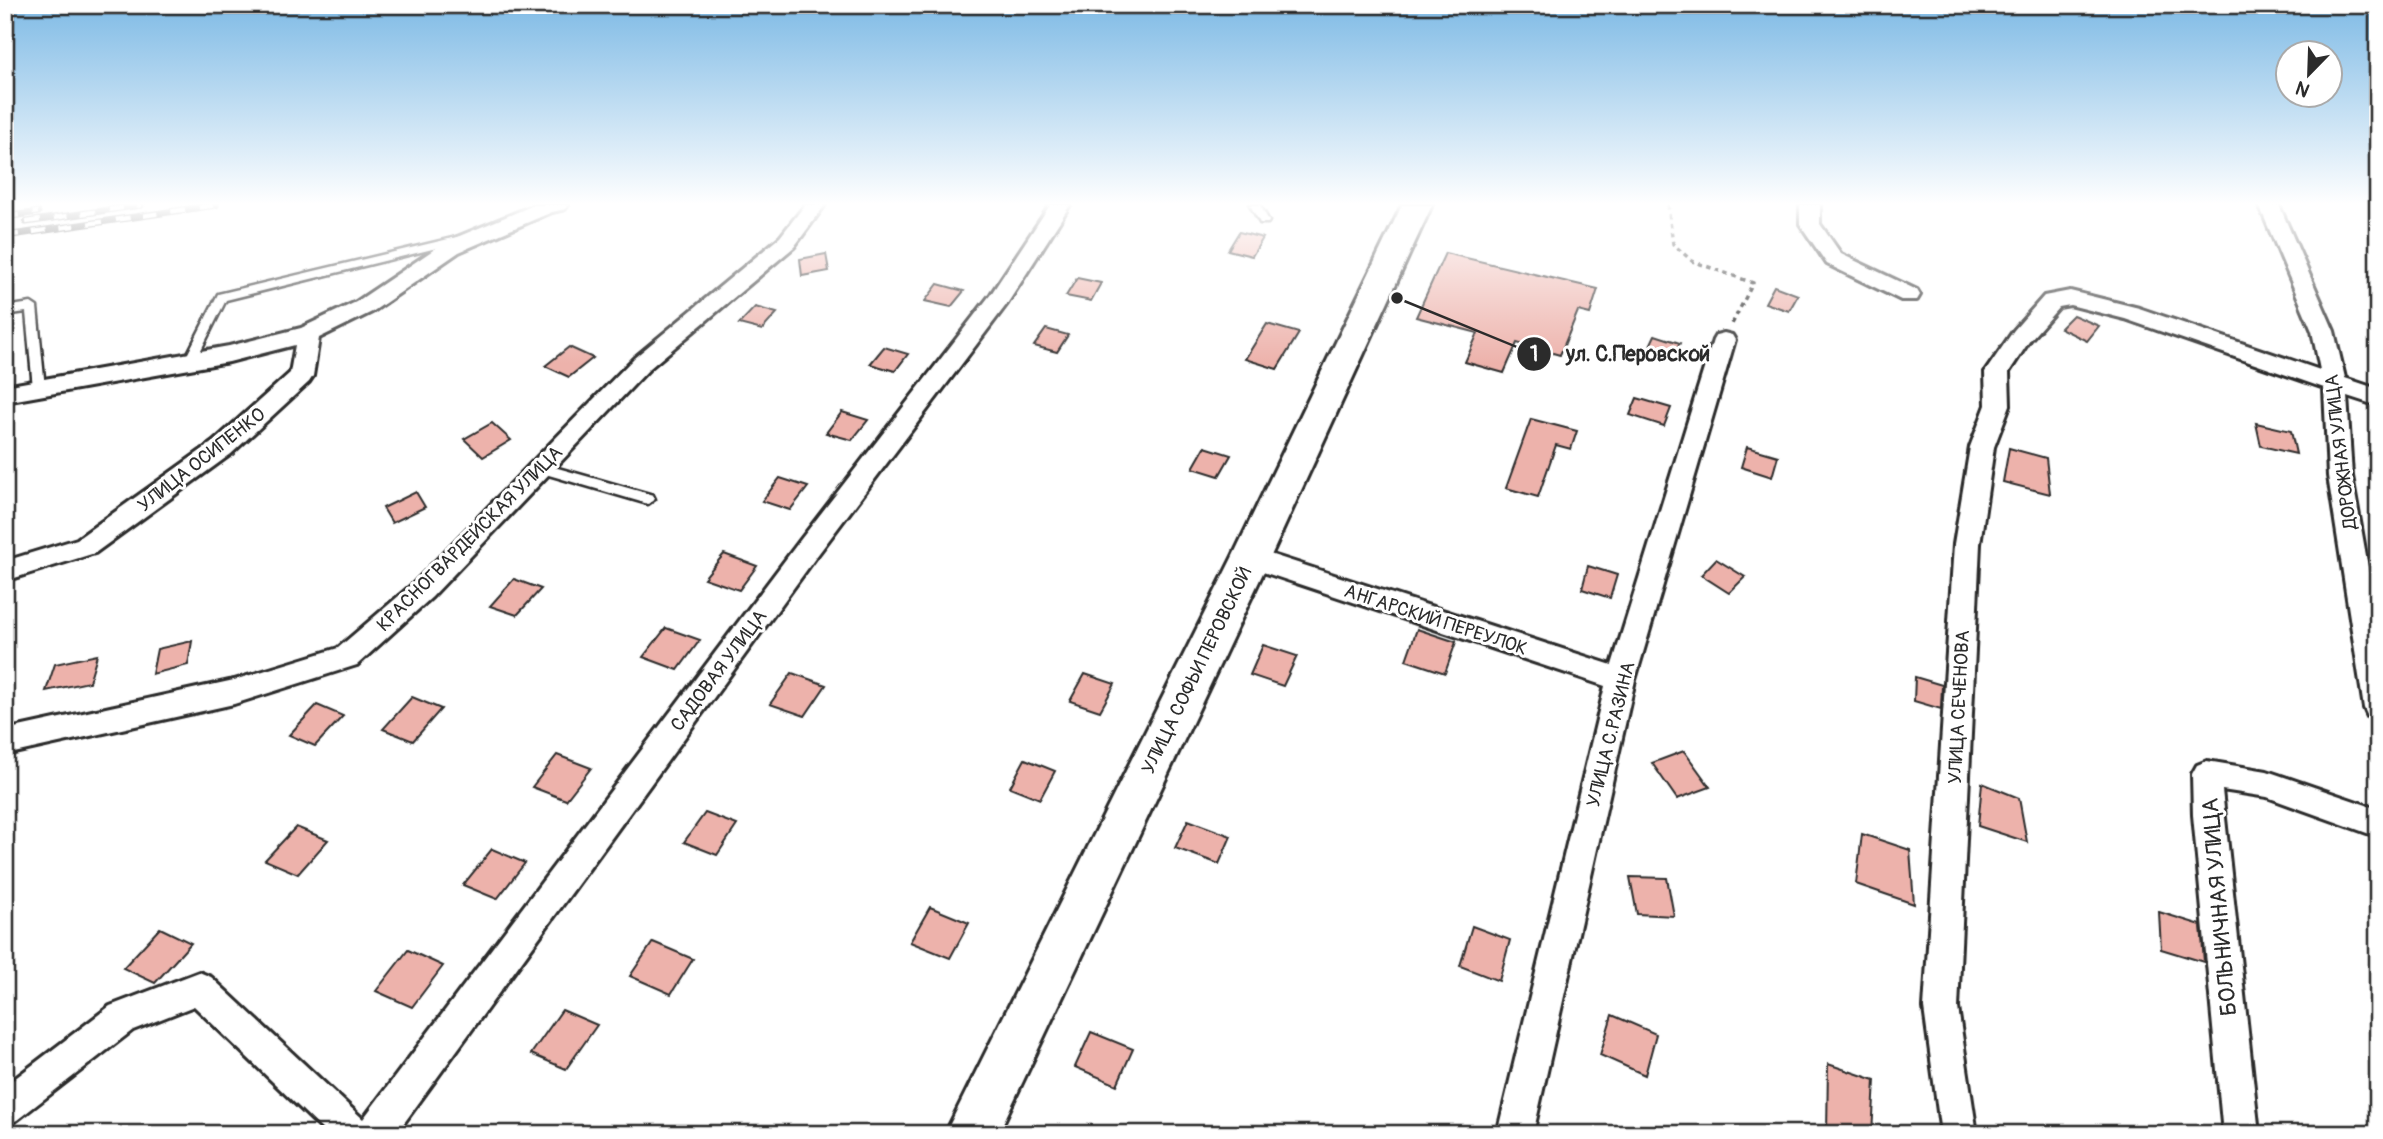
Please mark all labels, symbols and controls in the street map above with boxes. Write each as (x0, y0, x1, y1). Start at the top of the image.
north arrow (2274, 38, 2344, 108)
text: N (2292, 75, 2313, 102)
callout: ул. С.Перовской (1517, 333, 1724, 375)
text: 1 (1530, 341, 1538, 368)
text: ул. С.Перовской (1565, 341, 1710, 368)
street label: ДОРОЖНАЯ УЛИЦА (2320, 373, 2363, 532)
street label: УЛИЦА ОСИПЕНКО (133, 402, 270, 517)
street label: КРАСНОГВАРДЕЙСКАЯ УЛИЦА (372, 441, 568, 637)
street label: УЛИЦА СОФЬИ ПЕРОВСКОЙ (1136, 563, 1257, 778)
street label: АНГАРСКИЙ ПЕРЕУЛОК (1341, 579, 1530, 661)
street label: САДОВАЯ УЛИЦА (665, 605, 772, 736)
street label: УЛИЦА СЕЧЕНОВА (1943, 629, 1975, 785)
street label: УЛИЦА С.РАЗИНА (1581, 659, 1641, 809)
street label: БОЛЬНИЧНАЯ УЛИЦА (2196, 797, 2243, 1017)

